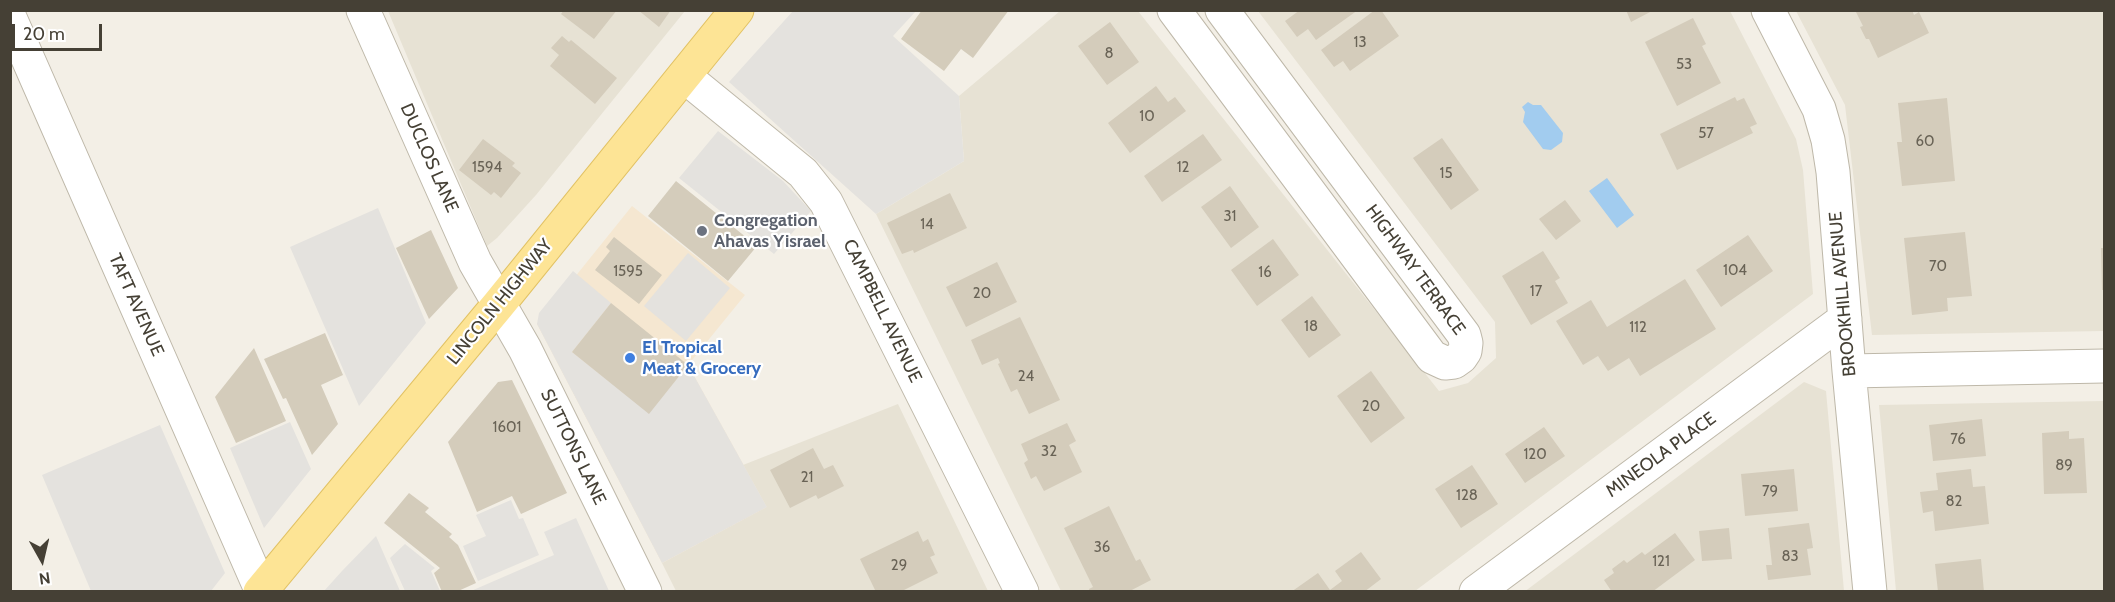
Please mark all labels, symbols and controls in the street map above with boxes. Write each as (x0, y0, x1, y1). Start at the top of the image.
scale bar (15, 12, 105, 50)
text: 20 m (23, 23, 65, 45)
house number: 13 (1353, 34, 1367, 52)
house number: 8 (1104, 45, 1114, 63)
house number: 53 (1676, 56, 1692, 74)
street label: DUCLOS LANE (395, 100, 463, 216)
house number: 10 (1139, 108, 1155, 126)
house number: 57 (1698, 125, 1714, 143)
house number: 60 (1916, 133, 1934, 151)
house number: 1594 (472, 159, 502, 177)
house number: 12 (1177, 159, 1189, 177)
house number: 15 (1439, 165, 1453, 183)
street label: HIGHWAY TERRACE (1360, 201, 1470, 339)
house number: 31 (1223, 208, 1237, 226)
place label: Congregation Ahavas Yisrael (714, 210, 826, 252)
street label: BROOKHILL AVENUE (1825, 211, 1861, 377)
house number: 14 (920, 216, 934, 234)
marker: Congregation Ahavas Yisrael (695, 224, 709, 238)
street label: LINCOLN HIGHWAY (443, 235, 557, 369)
street label: CAMPBELL AVENUE (838, 236, 926, 386)
street label: TAFT AVENUE (104, 251, 168, 359)
house number: 70 (1929, 258, 1947, 276)
house number: 104 (1723, 262, 1747, 280)
house number: 1595 (613, 263, 643, 281)
house number: 16 (1258, 264, 1272, 282)
house number: 17 (1530, 283, 1542, 301)
house number: 20 (973, 285, 991, 303)
house number: 18 (1304, 318, 1318, 336)
house number: 112 (1629, 319, 1647, 337)
place label: El Tropical Meat & Grocery (642, 337, 761, 380)
marker: El Tropical Meat & Grocery (623, 351, 637, 365)
house number: 24 (1018, 368, 1034, 386)
street label: SUTTONS LANE (536, 386, 610, 508)
house number: 20 (1362, 398, 1380, 416)
street label: MINEOLA PLACE (1602, 408, 1720, 502)
house number: 1601 (493, 419, 521, 437)
house number: 76 (1950, 431, 1966, 449)
house number: 32 (1041, 443, 1057, 461)
house number: 120 (1523, 446, 1547, 464)
house number: 89 (2055, 457, 2073, 475)
house number: 21 (801, 469, 813, 487)
house number: 79 (1762, 483, 1778, 501)
house number: 128 (1456, 487, 1478, 505)
house number: 82 (1946, 493, 1962, 511)
north arrow (12, 530, 72, 590)
house number: 36 (1094, 539, 1110, 557)
house number: 83 (1781, 548, 1799, 566)
house number: 121 (1652, 553, 1670, 571)
house number: 29 (891, 557, 907, 575)
text: N (38, 568, 51, 589)

